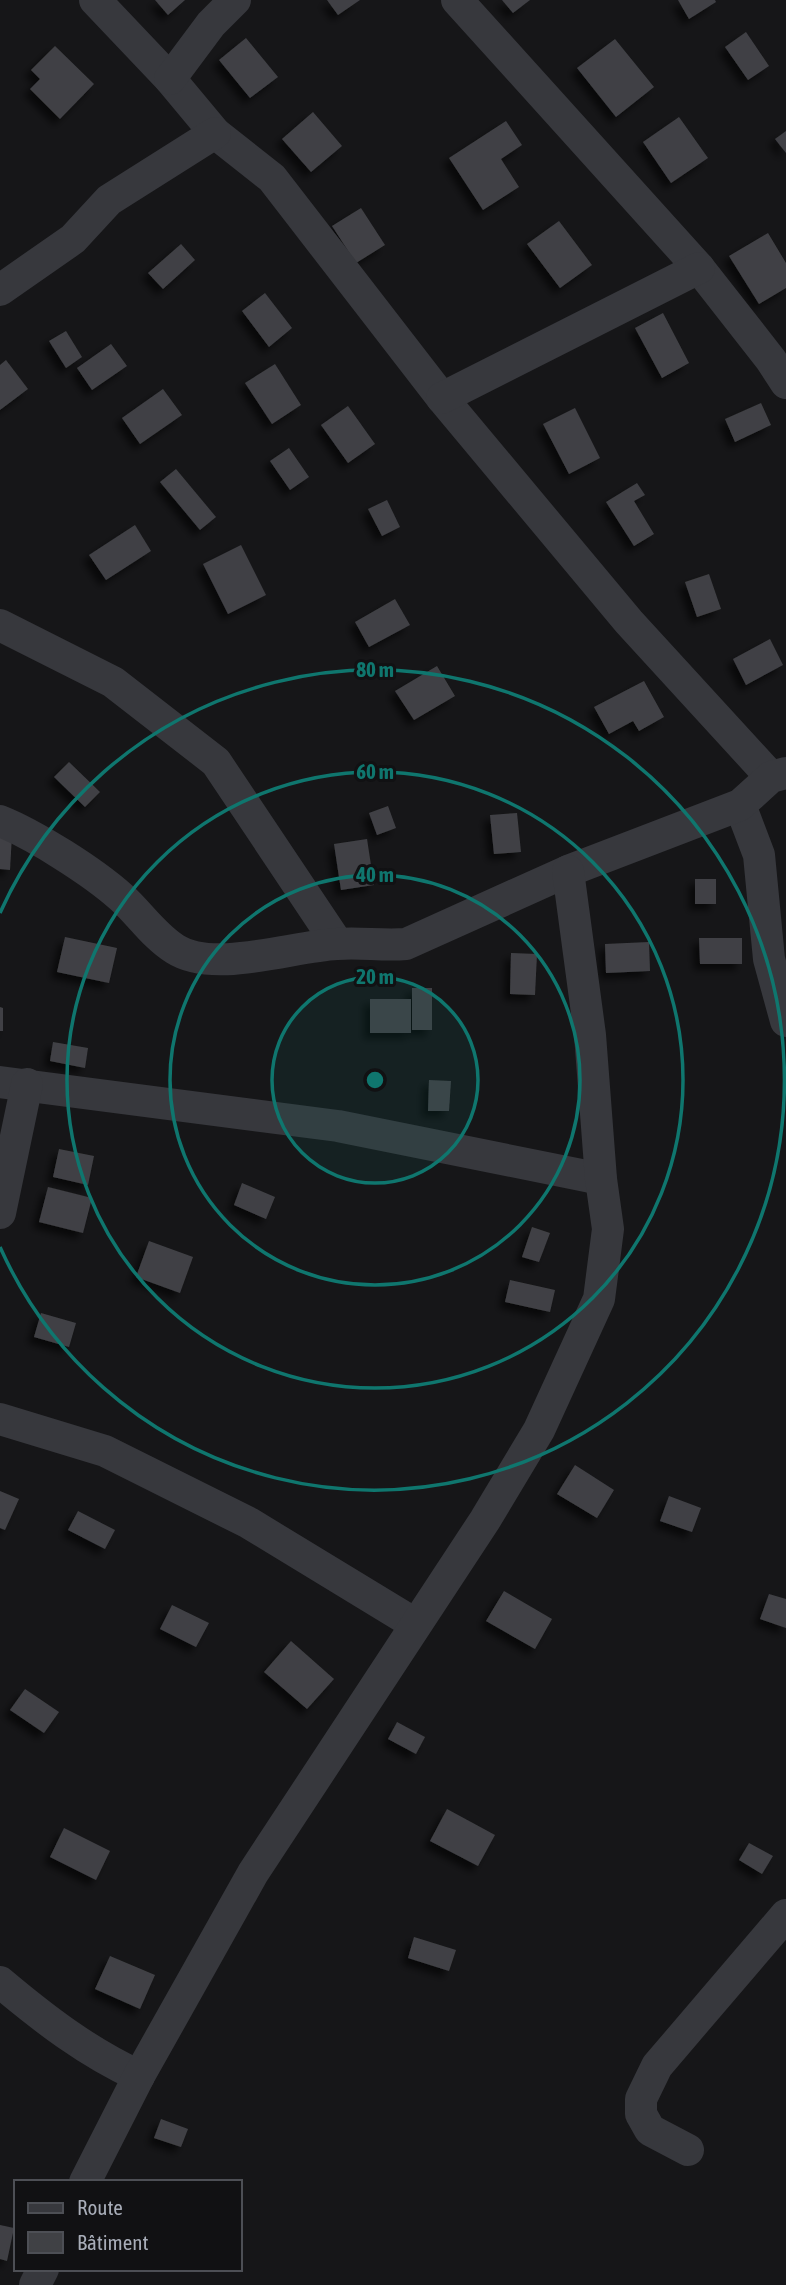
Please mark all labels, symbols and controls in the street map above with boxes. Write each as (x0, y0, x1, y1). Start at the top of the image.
text: 80 m (356, 657, 394, 681)
text: 60 m (356, 759, 394, 783)
text: 40 m (355, 862, 394, 886)
text: 20 m (356, 964, 394, 988)
centre of rings (363, 1068, 387, 1092)
legend (14, 2180, 242, 2271)
text: Route (77, 2195, 123, 2219)
text: Bâtiment (77, 2230, 148, 2254)

